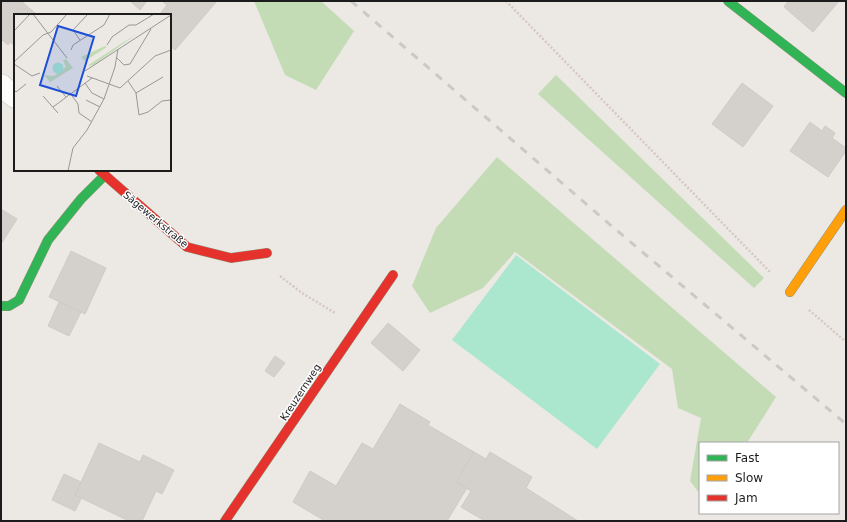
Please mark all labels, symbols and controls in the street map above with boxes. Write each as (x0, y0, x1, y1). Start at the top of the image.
inset map (14, 14, 171, 171)
street label: Sägewerkstraße (121, 189, 190, 250)
street label: Kreuzernweg (278, 362, 323, 423)
legend (699, 442, 839, 514)
text: Fast (735, 451, 759, 465)
text: Slow (735, 471, 763, 485)
text: Jam (734, 491, 758, 505)

